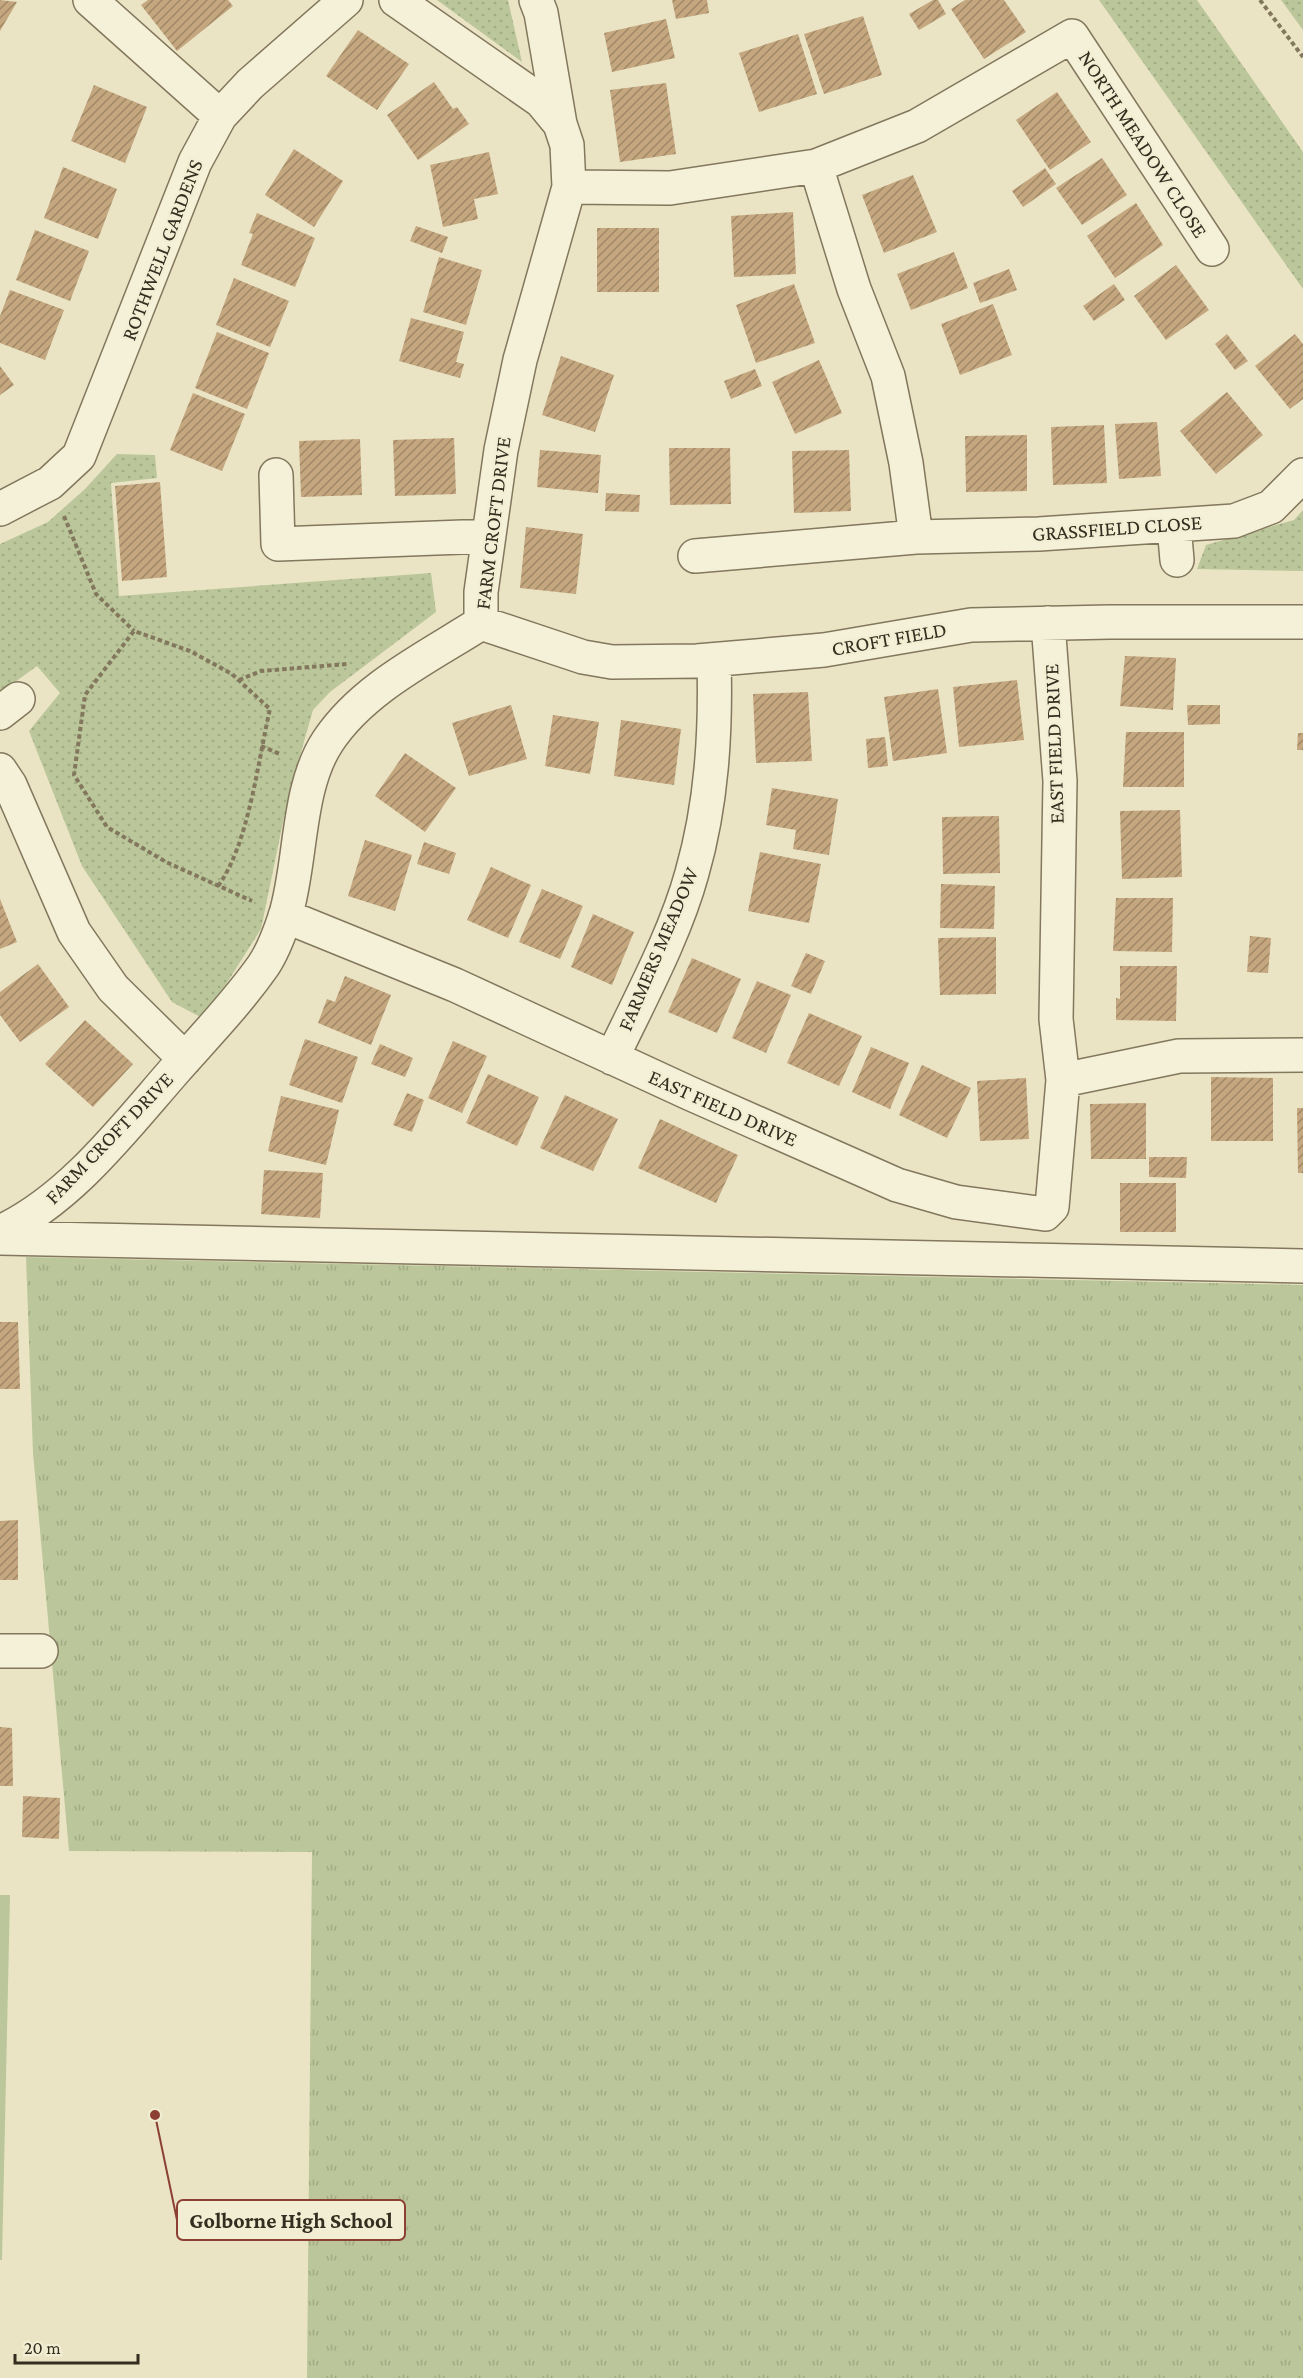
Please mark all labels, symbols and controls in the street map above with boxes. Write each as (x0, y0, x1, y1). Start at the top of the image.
street label: NORTH MEADOW CLOSE (1074, 46, 1212, 242)
street label: ROTHWELL GARDENS (116, 156, 208, 344)
street label: FARM CROFT DRIVE (470, 435, 516, 611)
street label: GRASSFIELD CLOSE (1031, 510, 1203, 546)
street label: CROFT FIELD (830, 617, 948, 661)
street label: EAST FIELD DRIVE (1039, 664, 1069, 824)
street label: FARMERS MEADOW (613, 863, 704, 1034)
street label: EAST FIELD DRIVE (645, 1064, 801, 1152)
street label: FARM CROFT DRIVE (40, 1067, 178, 1209)
callout: Golborne High School (177, 2200, 405, 2240)
text: Golborne High School (189, 2208, 393, 2233)
scale bar (15, 2327, 138, 2365)
text: 20 m (24, 2338, 61, 2358)

